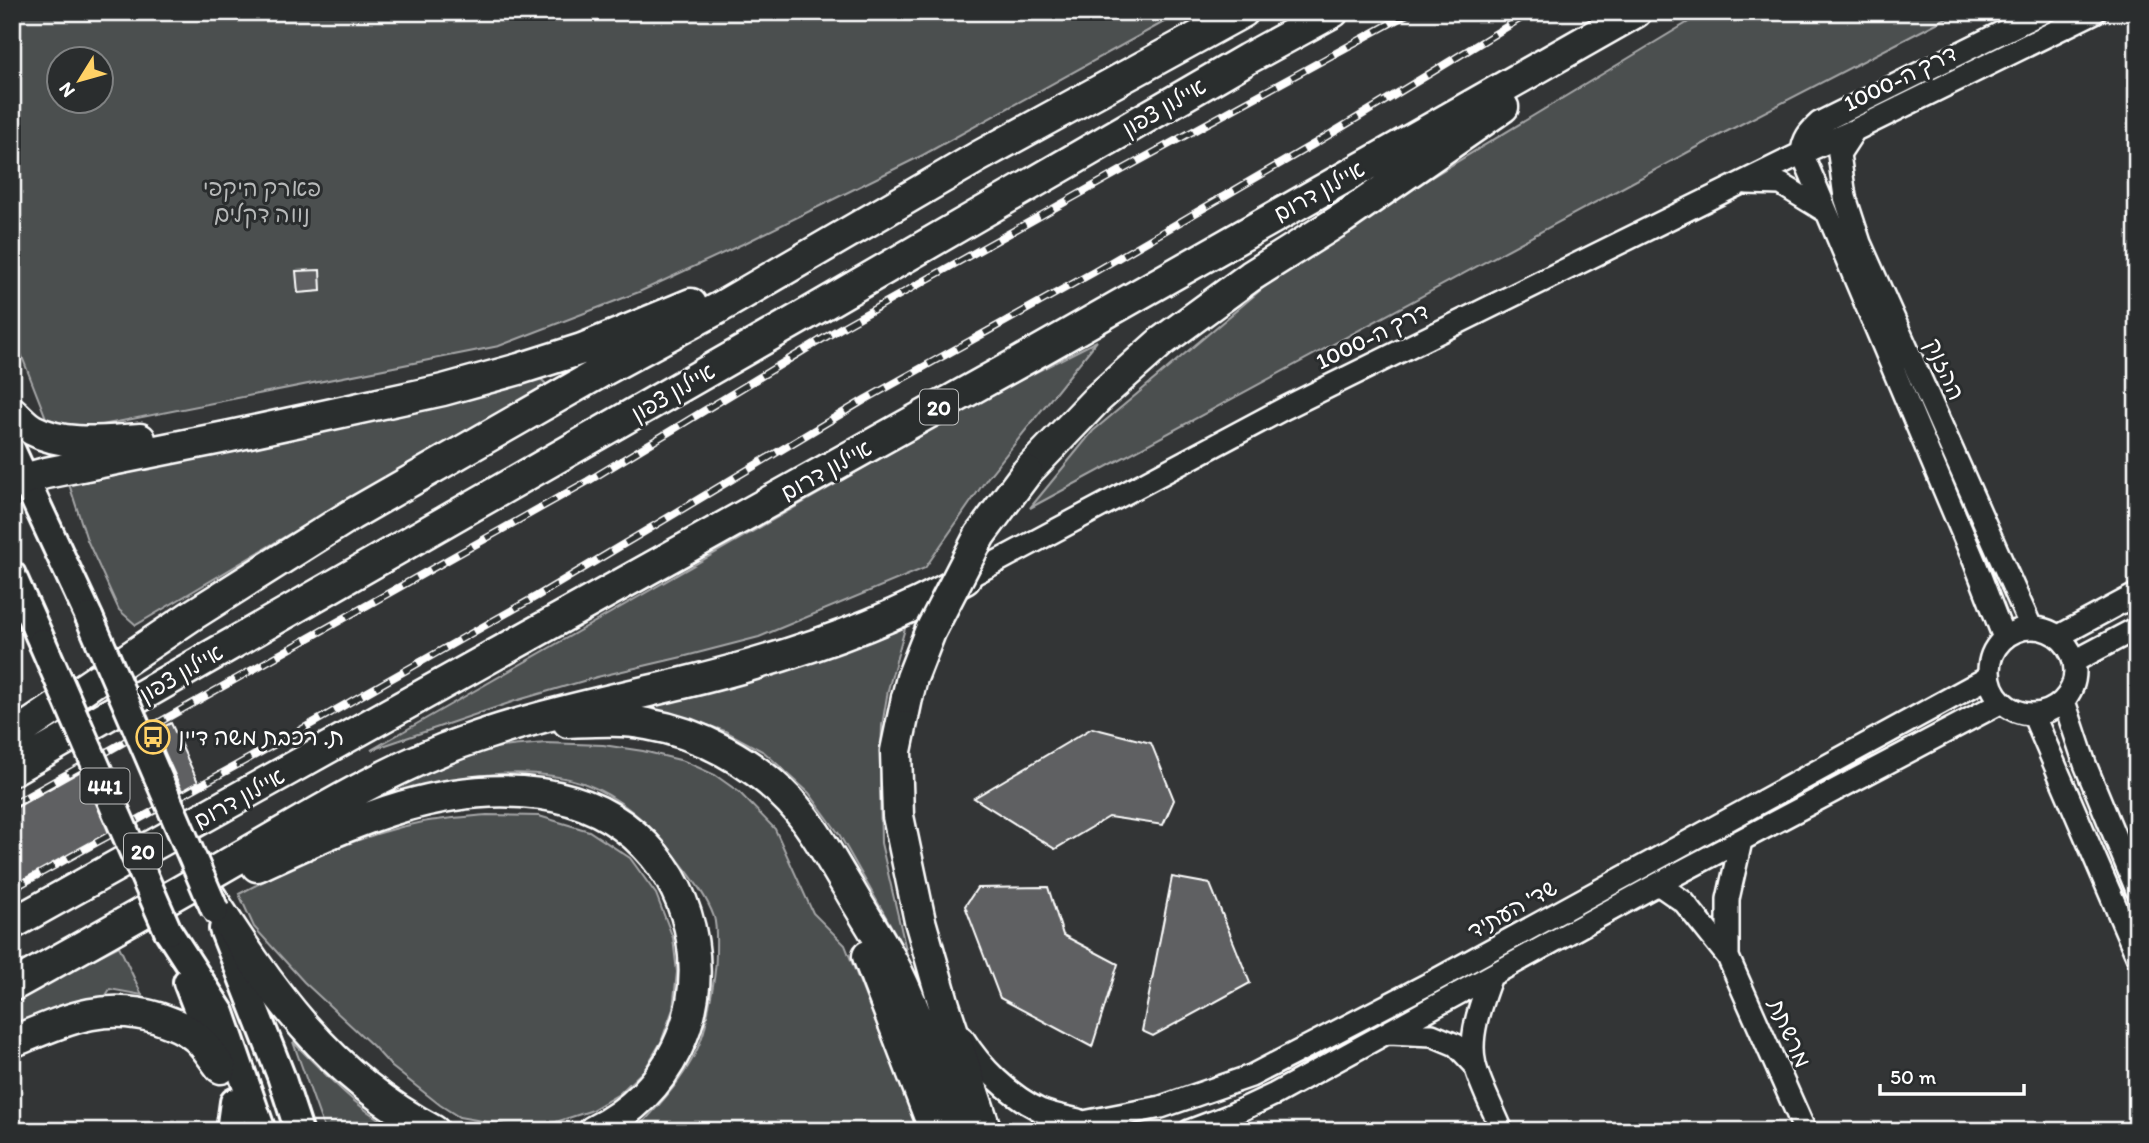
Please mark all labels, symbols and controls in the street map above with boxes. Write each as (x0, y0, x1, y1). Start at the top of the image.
street label: דרך ה-1000 (1839, 39, 1961, 117)
north arrow (46, 46, 116, 116)
street label: איילון צפון (1117, 72, 1211, 143)
text: N (54, 78, 80, 102)
street label: איילון דרום (1268, 155, 1370, 227)
park label: פארק היקפי נווה דקלים (203, 174, 321, 229)
street label: דרך ה-1000 (1311, 297, 1433, 375)
street label: ההזנק (1918, 334, 1971, 405)
street label: איילון צפון (626, 357, 720, 428)
road number: 20 (920, 390, 958, 424)
street label: איילון דרום (775, 434, 877, 506)
street label: איילון צפון (134, 638, 228, 709)
bus stop icon: ת. רכבת משה דיין (134, 718, 172, 756)
place label: ת. רכבת משה דיין (178, 723, 344, 751)
street label: איילון דרום (188, 762, 290, 834)
road number: 441 (80, 768, 130, 804)
road number: 20 (124, 834, 162, 868)
street label: שד' העתיד (1462, 873, 1562, 945)
street label: מרשתת (1762, 992, 1818, 1072)
scale bar (1880, 1052, 2023, 1096)
text: 50 m (1890, 1064, 1937, 1089)

